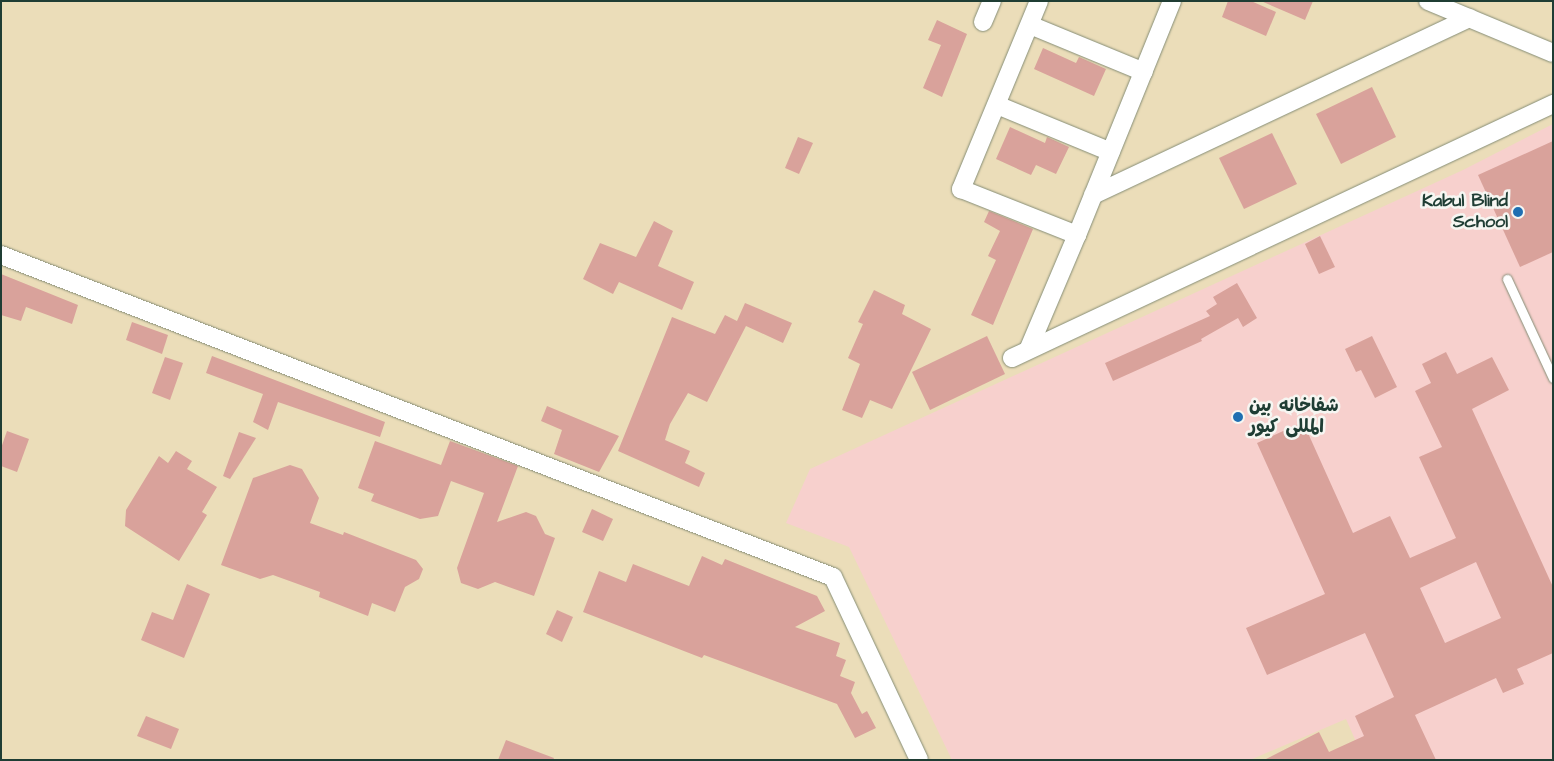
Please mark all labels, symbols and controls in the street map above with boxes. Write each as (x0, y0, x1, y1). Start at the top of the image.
place label: Kabul Blind School (1422, 191, 1508, 233)
marker: Kabul Blind School (1512, 206, 1524, 218)
place label: شفاخانه بین المللی کیور (1249, 396, 1338, 438)
marker: شفاخانه بین المللی کیور (1231, 410, 1245, 424)

